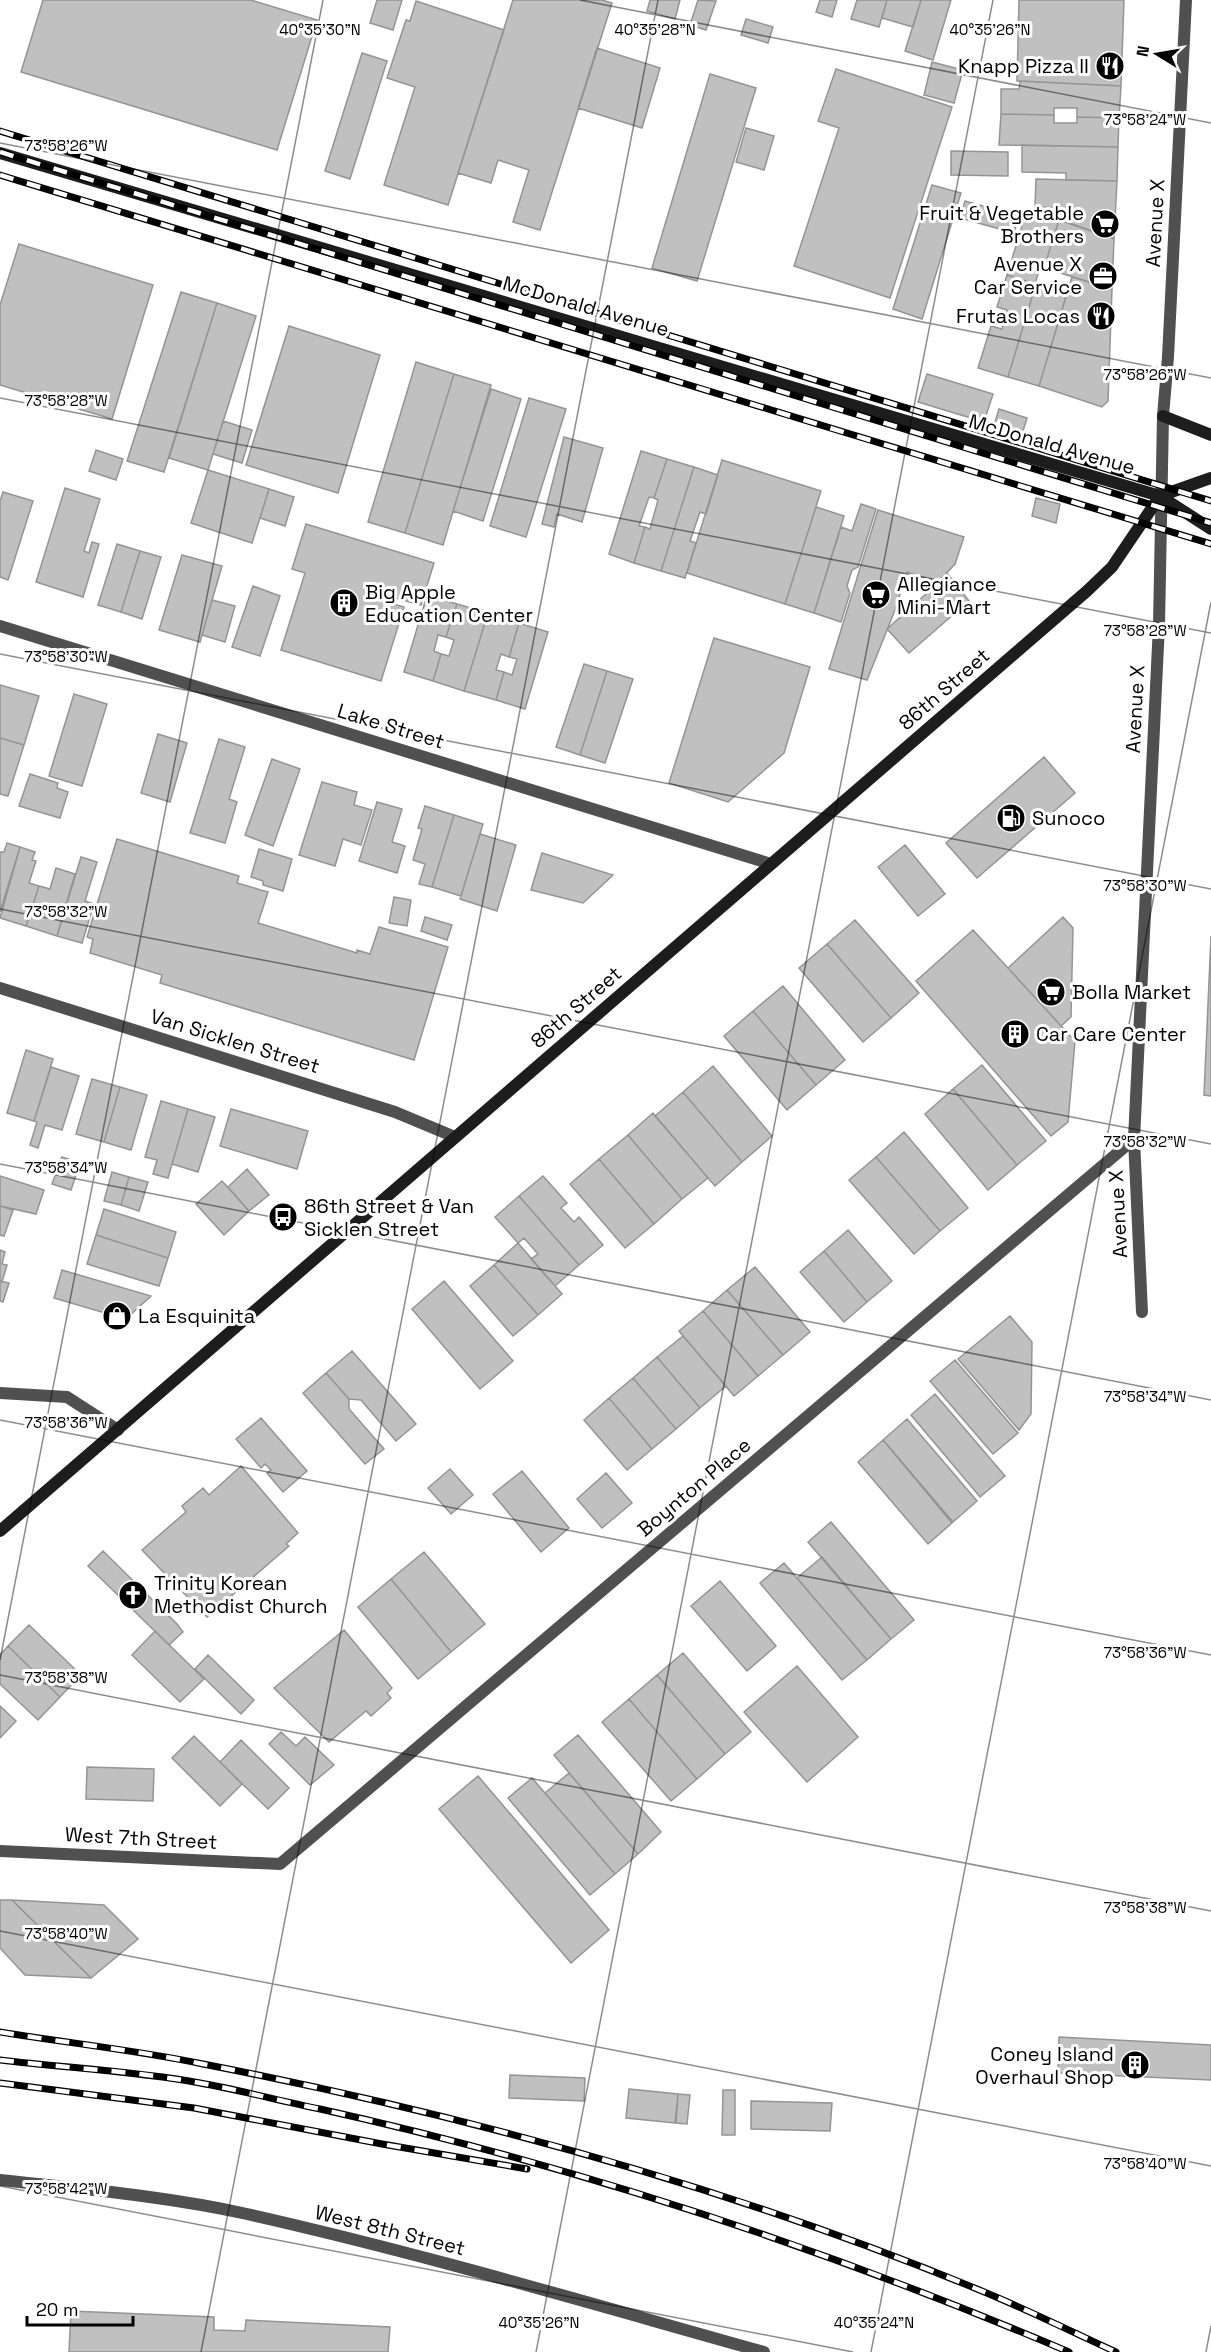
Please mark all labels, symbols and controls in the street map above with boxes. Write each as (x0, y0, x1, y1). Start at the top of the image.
text: 40°35'30"N (279, 20, 361, 39)
text: 40°35'28"N (614, 20, 696, 39)
text: 40°35'26"N (949, 20, 1031, 39)
north arrow (1127, 24, 1187, 84)
text: N (1131, 44, 1154, 59)
restaurant icon: Knapp Pizza II (1094, 50, 1126, 82)
place label: Knapp Pizza II (958, 53, 1089, 79)
text: 73°58'24"W (1104, 110, 1186, 129)
text: 73°58'26"W (24, 136, 108, 155)
street label: Avenue X (1140, 178, 1170, 268)
place label: Fruit & Vegetable Brothers (919, 200, 1084, 249)
supermarket icon: Fruit & Vegetable Brothers (1089, 208, 1121, 240)
place label: Avenue X Car Service (974, 251, 1082, 300)
office icon: Avenue X Car Service (1087, 260, 1119, 292)
street label: McDonald Avenue (500, 270, 672, 342)
restaurant icon: Frutas Locas (1085, 300, 1117, 332)
place label: Frutas Locas (956, 303, 1080, 329)
text: 73°58'26"W (1103, 365, 1187, 384)
text: 73°58'28"W (24, 391, 108, 410)
street label: McDonald Avenue (966, 408, 1138, 480)
place label: Allegiance Mini-Mart (897, 571, 997, 620)
place label: Big Apple Education Center (365, 579, 533, 628)
supermarket icon: Allegiance Mini-Mart (860, 579, 892, 611)
building icon: Big Apple Education Center (328, 587, 360, 619)
text: 73°58'28"W (1103, 621, 1187, 640)
street label: 86th Street (893, 642, 995, 736)
text: 73°58'30"W (24, 647, 108, 666)
street label: Avenue X (1120, 664, 1150, 754)
street label: Lake Street (334, 697, 448, 755)
fuel station icon: Sunoco (995, 802, 1027, 834)
place label: Sunoco (1032, 805, 1105, 831)
text: 73°58'30"W (1103, 876, 1187, 895)
text: 73°58'32"W (25, 902, 107, 921)
street label: 86th Street (525, 960, 627, 1054)
supermarket icon: Bolla Market (1035, 976, 1067, 1008)
place label: Bolla Market (1072, 979, 1191, 1005)
street label: Van Sicklen Street (147, 1003, 323, 1079)
building icon: Car Care Center (999, 1018, 1031, 1050)
place label: Car Care Center (1036, 1021, 1186, 1047)
text: 73°58'32"W (1104, 1132, 1186, 1151)
text: 73°58'34"W (25, 1158, 107, 1177)
street label: Avenue X (1103, 1169, 1133, 1259)
place label: 86th Street & Van Sicklen Street (304, 1193, 474, 1242)
bus stop icon: 86th Street & Van Sicklen Street (267, 1201, 299, 1233)
shop icon: La Esquinita (101, 1300, 133, 1332)
place label: La Esquinita (138, 1303, 255, 1329)
text: 73°58'34"W (1104, 1387, 1186, 1406)
text: 73°58'36"W (24, 1413, 108, 1432)
street label: Boynton Place (632, 1432, 756, 1542)
place label: Trinity Korean Methodist Church (154, 1570, 328, 1619)
church icon: Trinity Korean Methodist Church (117, 1579, 149, 1611)
text: 73°58'36"W (1103, 1643, 1187, 1662)
text: 73°58'38"W (24, 1668, 108, 1687)
street label: West 7th Street (64, 1821, 218, 1855)
text: 73°58'38"W (1103, 1898, 1187, 1917)
text: 73°58'40"W (24, 1924, 108, 1943)
place label: Coney Island Overhaul Shop (975, 2041, 1114, 2090)
building icon: Coney Island Overhaul Shop (1119, 2049, 1151, 2081)
text: 73°58'40"W (1103, 2154, 1187, 2173)
text: 73°58'42"W (25, 2179, 107, 2198)
street label: West 8th Street (312, 2199, 468, 2261)
scale bar (27, 2289, 134, 2327)
text: 20 m (36, 2298, 79, 2321)
text: 40°35'26"N (498, 2313, 580, 2332)
text: 40°35'24"N (834, 2313, 914, 2332)

